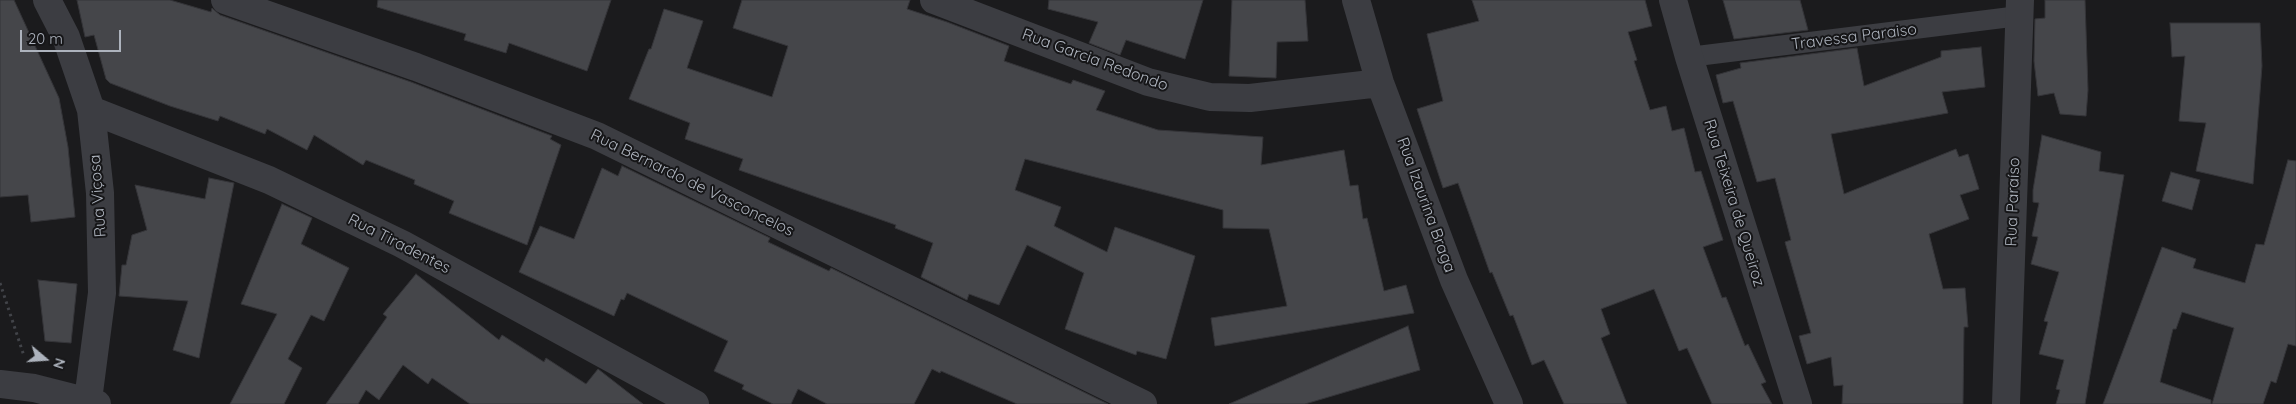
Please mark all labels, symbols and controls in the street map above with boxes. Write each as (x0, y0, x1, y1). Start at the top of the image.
scale bar (22, 20, 124, 52)
street label: Travessa Paraiso (1790, 20, 1918, 54)
street label: Rua Garcia Redondo (1019, 25, 1171, 95)
text: 20 m (28, 29, 63, 48)
street label: Rua Teixeira de Queiroz (1699, 117, 1769, 289)
street label: Rua Bernardo de Vasconcelos (587, 125, 797, 241)
street label: Rua Izaurina Braga (1393, 135, 1459, 275)
street label: Rua Viçosa (86, 154, 110, 238)
street label: Rua Paraíso (2002, 157, 2024, 247)
street label: Rua Tiradentes (345, 210, 453, 278)
north arrow (20, 334, 70, 384)
text: N (49, 356, 69, 371)

